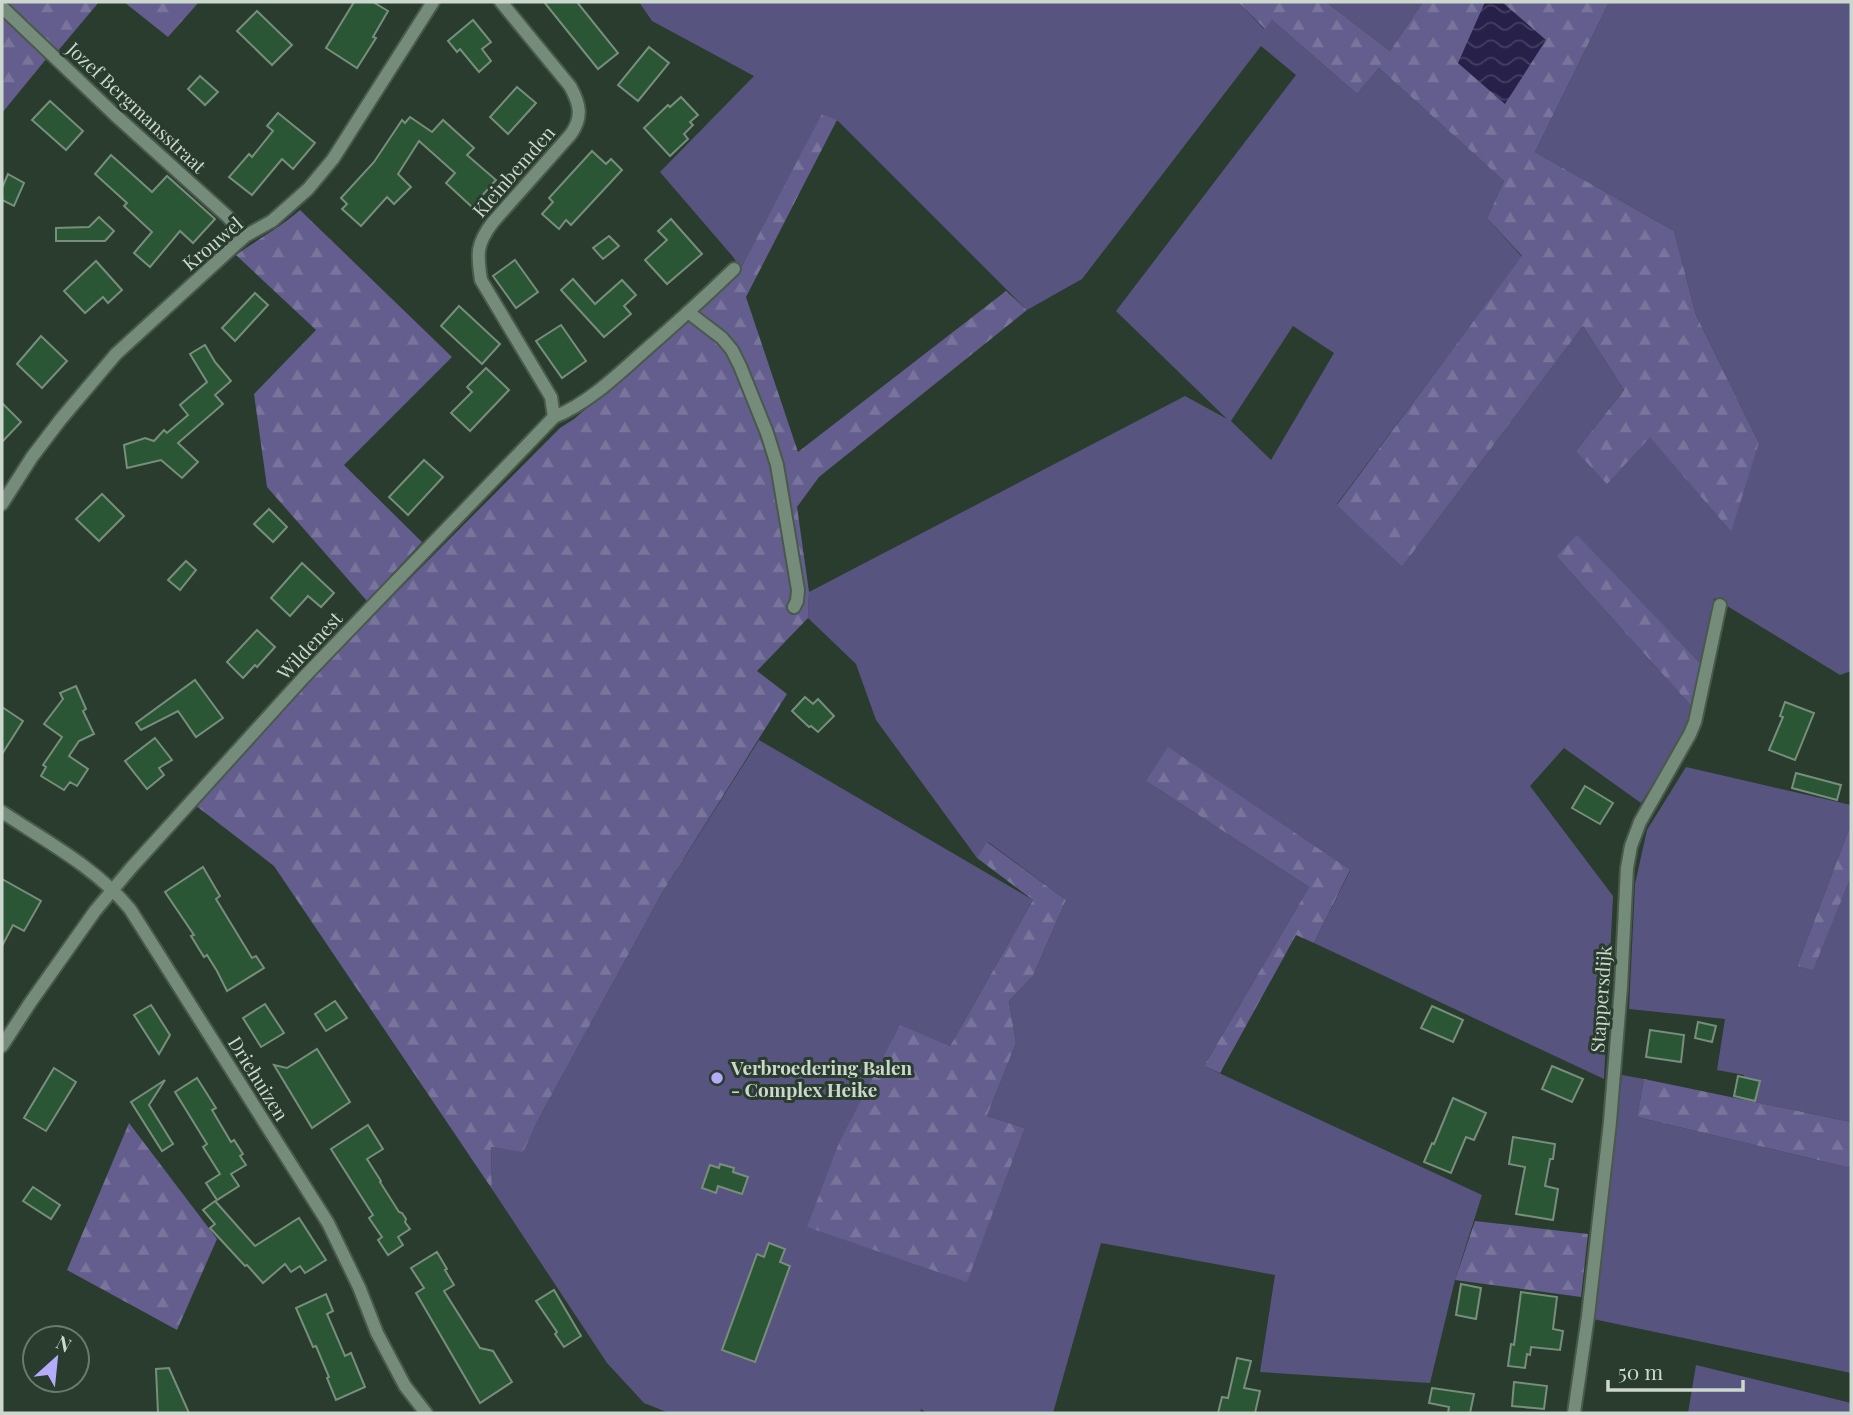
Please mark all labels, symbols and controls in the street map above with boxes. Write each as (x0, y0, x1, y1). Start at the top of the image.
street label: Jozef Bergmansstraat (61, 35, 212, 179)
street label: Kleinbemden (466, 119, 560, 222)
street label: Krouwel (176, 210, 248, 276)
street label: Wildenest (270, 605, 347, 685)
street label: Stappersdijk (1583, 944, 1617, 1053)
street label: Driehuizen (223, 1031, 296, 1126)
place label: Verbroedering Balen - Complex Heike (730, 1054, 912, 1102)
marker: Verbroedering Balen - Complex Heike (709, 1070, 725, 1086)
north arrow (21, 1324, 91, 1394)
text: N (52, 1328, 76, 1358)
scale bar (1608, 1348, 1743, 1392)
text: 50 m (1618, 1357, 1664, 1385)

